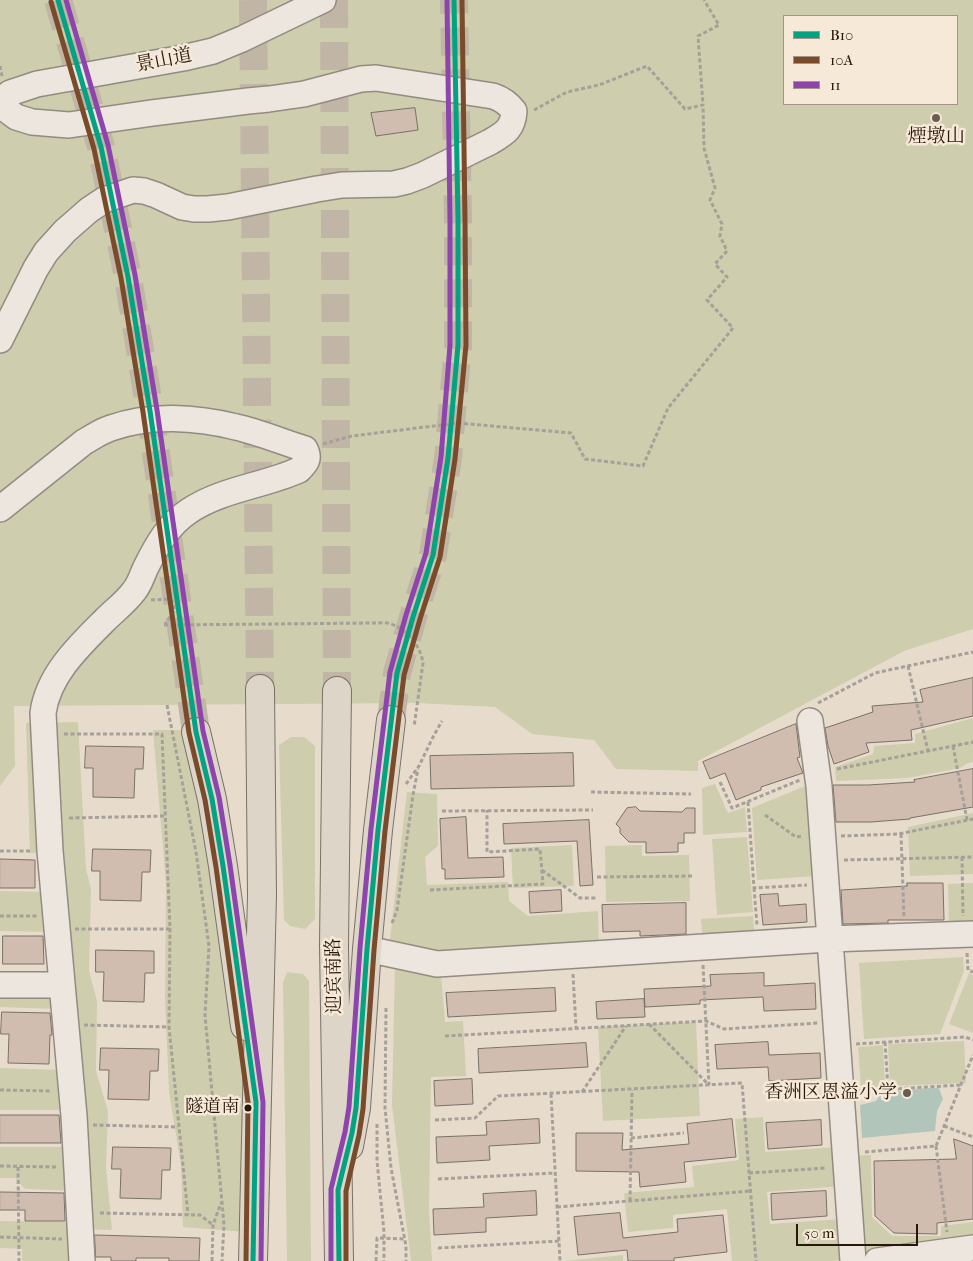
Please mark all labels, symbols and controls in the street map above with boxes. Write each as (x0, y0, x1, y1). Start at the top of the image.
legend (783, 15, 958, 105)
text: B10 (830, 26, 853, 44)
street label: 景山道 (134, 44, 194, 78)
text: 10A (830, 51, 853, 69)
text: 11 (830, 76, 841, 94)
marker: 煙墩山 (930, 112, 942, 124)
place label: 煙墩山 (908, 126, 964, 148)
street label: 迎宾南路 (323, 938, 347, 1014)
place label: 香洲区恩溢小学 (764, 1082, 897, 1104)
marker: 香洲区恩溢小学 (901, 1087, 913, 1099)
place label: 隧道南 (185, 1097, 239, 1119)
marker: 隧道南 (243, 1103, 253, 1113)
scale bar (798, 1214, 920, 1246)
text: 50 m (804, 1224, 834, 1242)

